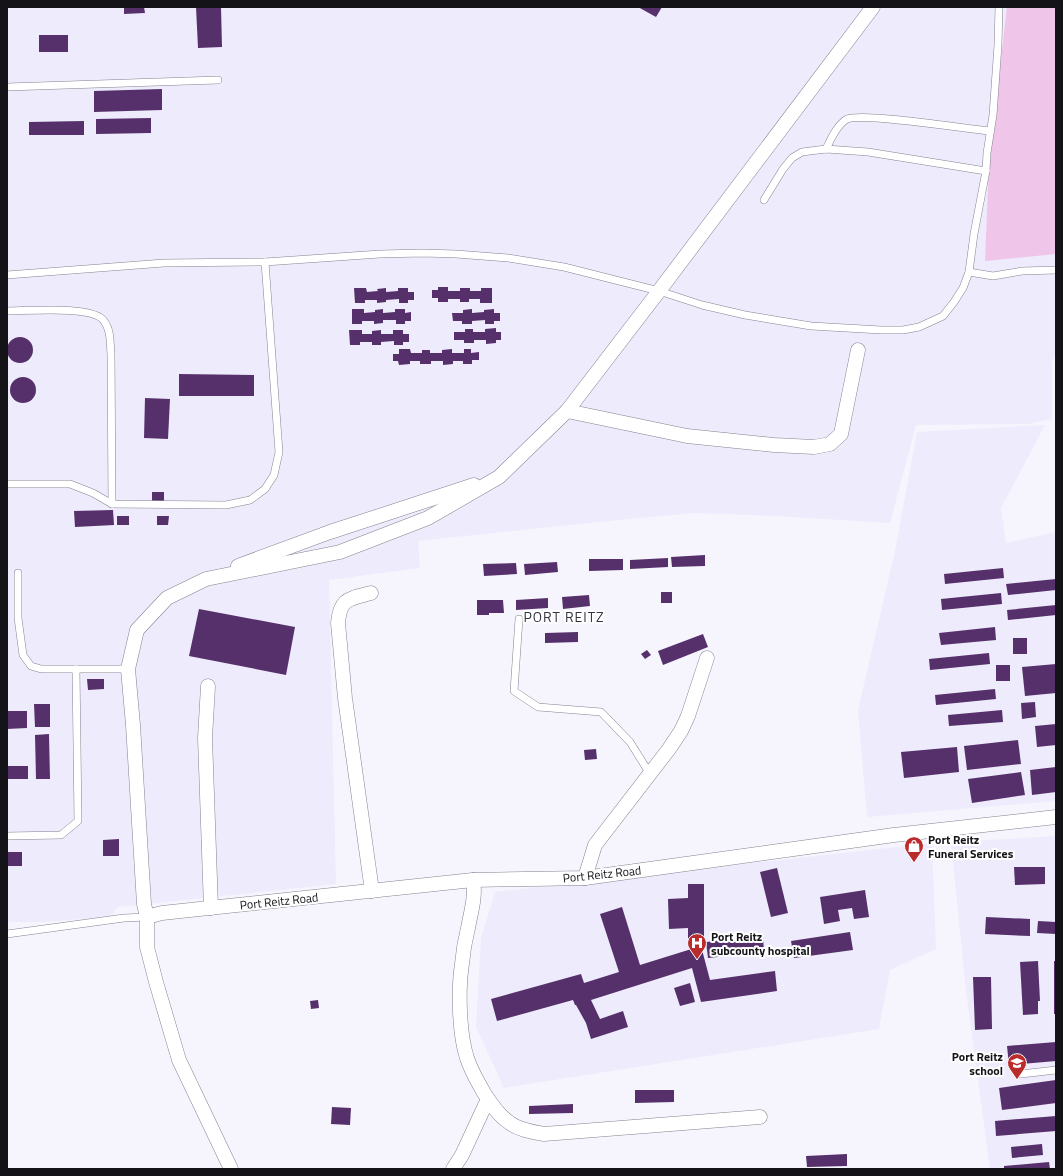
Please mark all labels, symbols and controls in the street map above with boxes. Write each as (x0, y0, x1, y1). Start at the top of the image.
district label: PORT REITZ (523, 606, 605, 627)
place label: Port Reitz Funeral Services (928, 830, 1014, 863)
shop icon: Port Reitz Funeral Services (903, 835, 925, 863)
street label: Port Reitz Road (562, 860, 642, 888)
street label: Port Reitz Road (239, 887, 319, 915)
place label: Port Reitz subcounty hospital (711, 927, 810, 960)
hospital icon: Port Reitz subcounty hospital (686, 932, 708, 960)
place label: Port Reitz school (952, 1047, 1003, 1080)
school or university icon: Port Reitz school (1006, 1052, 1028, 1080)

